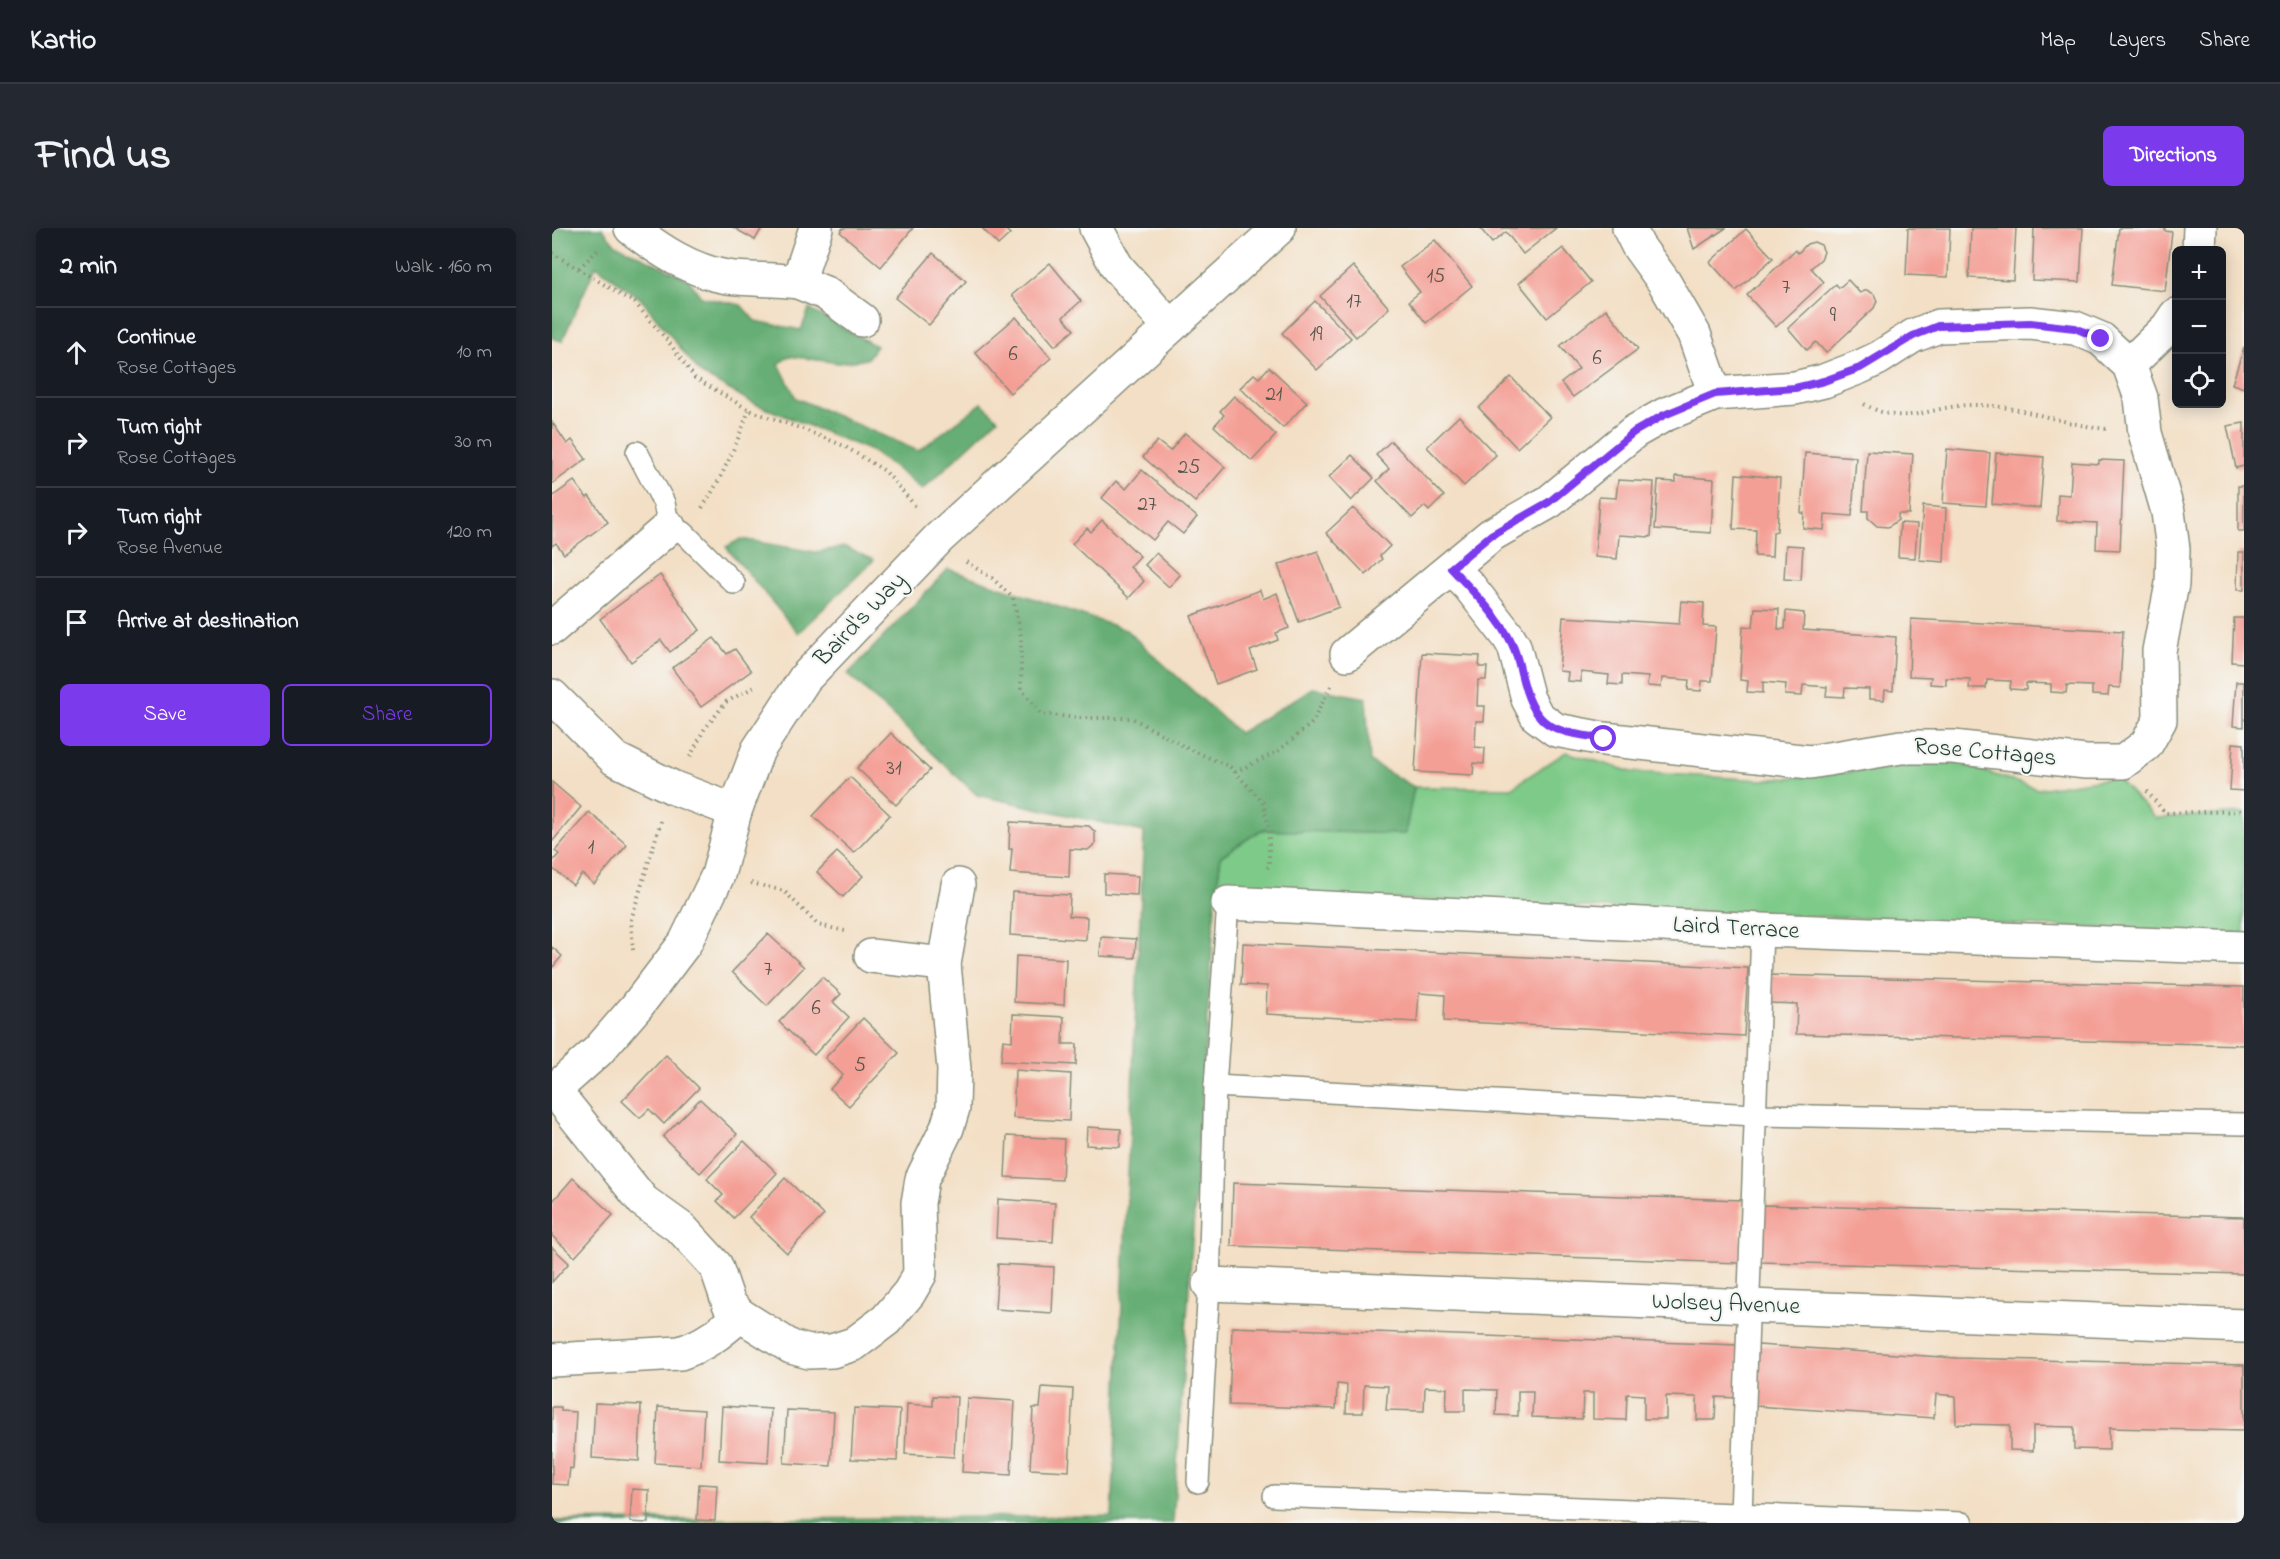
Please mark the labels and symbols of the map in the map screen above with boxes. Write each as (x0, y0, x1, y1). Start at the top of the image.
house number: 15 (1427, 262, 1445, 292)
house number: 7 (1782, 273, 1791, 303)
house number: 17 (1346, 287, 1362, 317)
house number: 9 (1830, 301, 1837, 331)
house number: 19 (1310, 320, 1323, 350)
route end (2087, 325, 2113, 351)
house number: 6 (1008, 340, 1018, 370)
house number: 6 (1592, 344, 1602, 374)
house number: 21 (1265, 380, 1283, 410)
house number: 25 (1178, 453, 1200, 483)
house number: 27 (1137, 490, 1157, 520)
street label: Baird's Way (806, 565, 916, 677)
route start (1590, 725, 1616, 751)
street label: Rose Cottages (1912, 729, 2058, 777)
house number: 31 (886, 754, 902, 784)
house number: 1 (588, 833, 595, 863)
street label: Laird Terrace (1672, 908, 1800, 950)
house number: 7 (764, 955, 773, 985)
house number: 6 (811, 994, 821, 1024)
house number: 5 (854, 1051, 866, 1081)
street label: Wolsey Avenue (1651, 1285, 1801, 1326)

